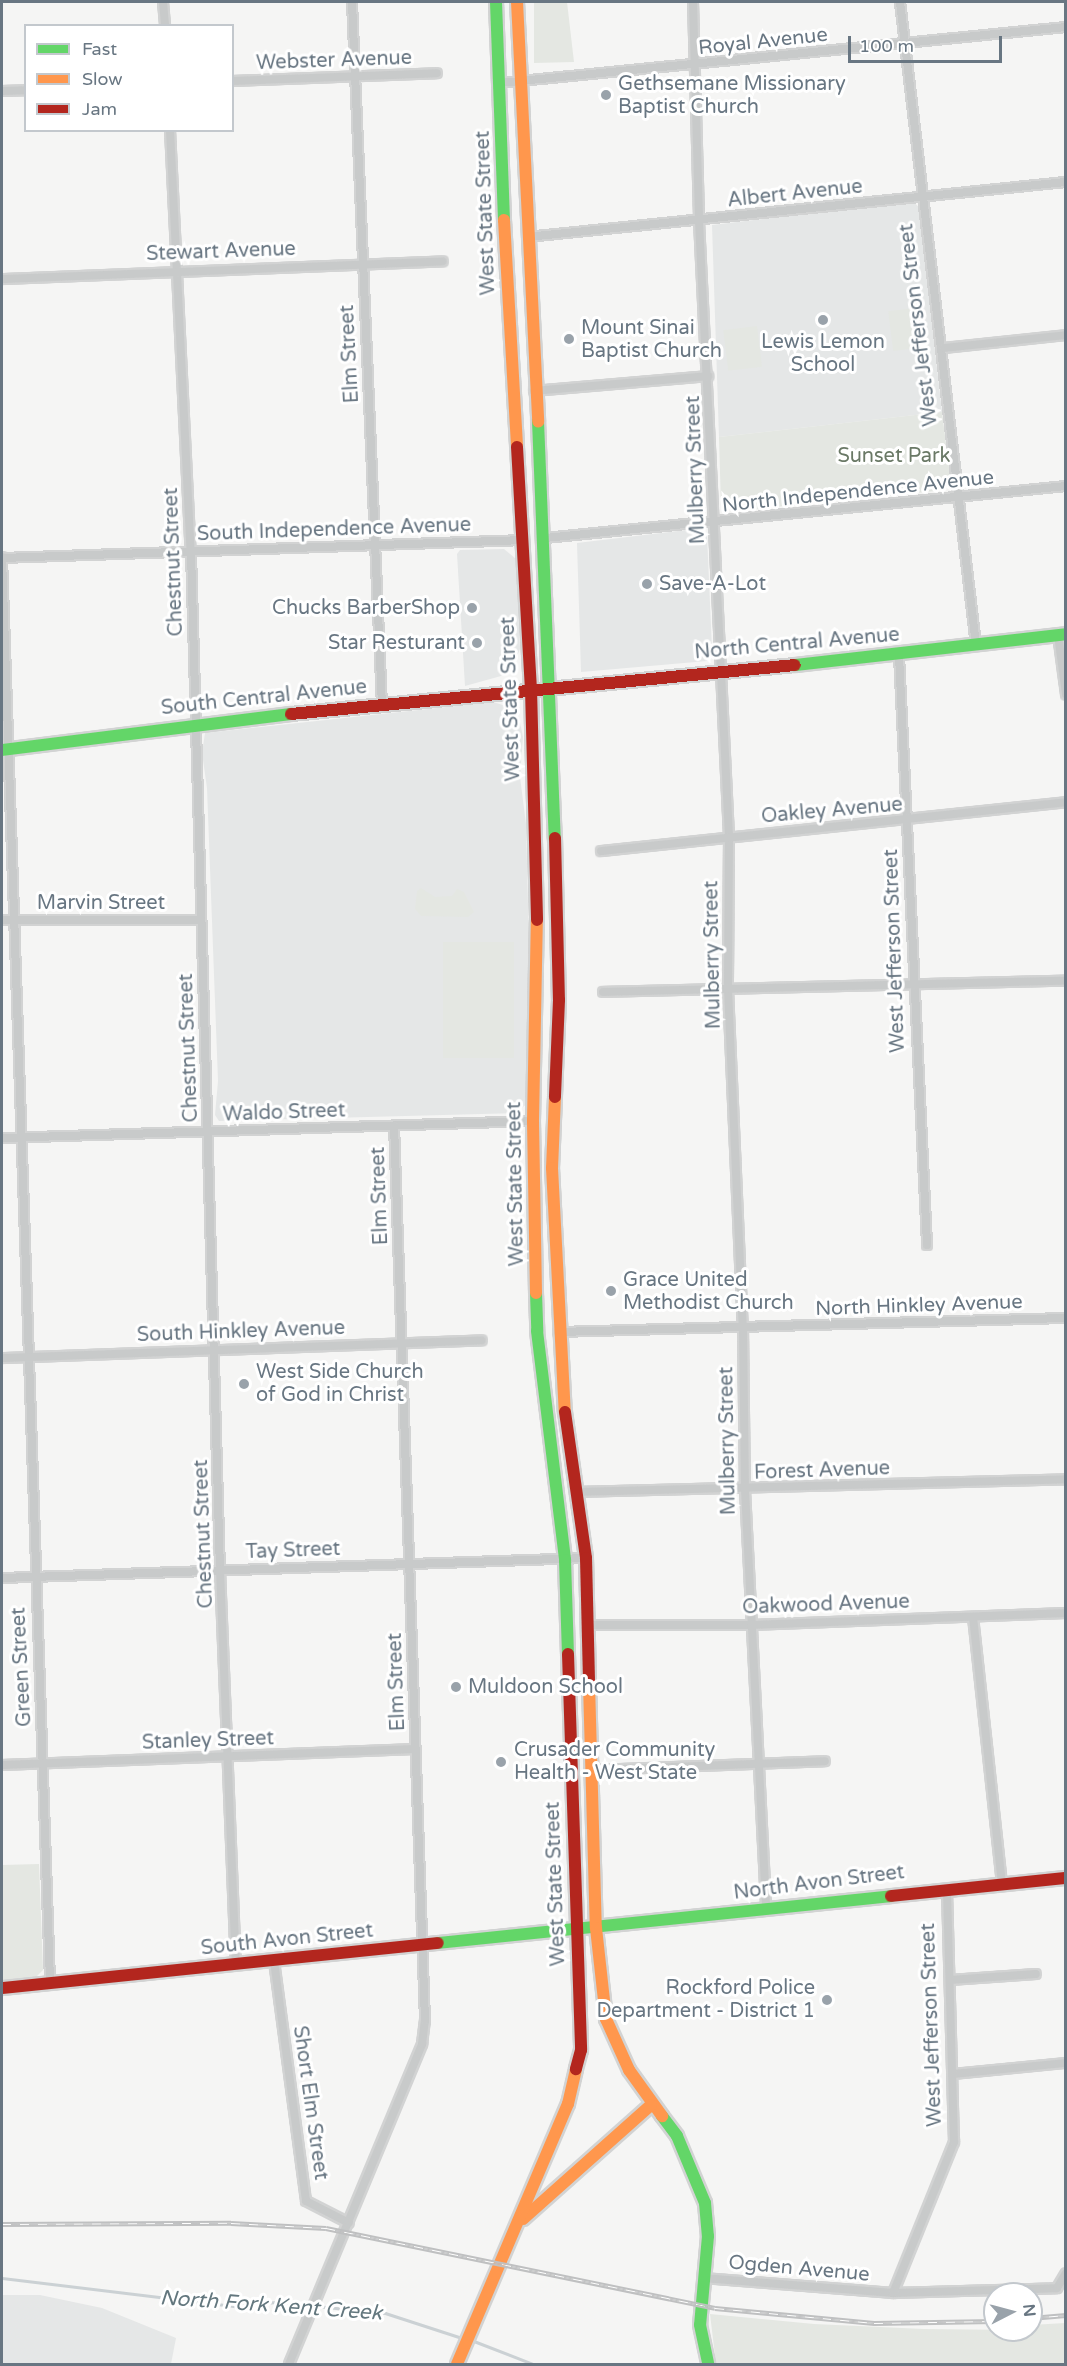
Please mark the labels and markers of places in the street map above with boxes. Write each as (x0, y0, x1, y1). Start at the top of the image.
place label: Gethsemane Missionary Baptist Church (618, 72, 846, 119)
marker: Gethsemane Missionary Baptist Church (599, 88, 613, 102)
marker: Lewis Lemon School (816, 313, 830, 327)
place label: Mount Sinai Baptist Church (581, 316, 722, 363)
place label: Lewis Lemon School (761, 330, 885, 377)
marker: Mount Sinai Baptist Church (562, 332, 576, 346)
place label: Save-A-Lot (659, 572, 766, 596)
marker: Save-A-Lot (640, 577, 654, 591)
place label: Chucks BarberShop (272, 596, 460, 620)
marker: Chucks BarberShop (465, 601, 479, 615)
place label: Star Resturant (328, 631, 465, 655)
marker: Star Resturant (470, 636, 484, 650)
place label: Grace United Methodist Church (623, 1268, 794, 1315)
marker: Grace United Methodist Church (604, 1284, 618, 1298)
place label: West Side Church of God in Christ (256, 1360, 424, 1407)
marker: West Side Church of God in Christ (237, 1377, 251, 1391)
place label: Muldoon School (468, 1675, 623, 1699)
marker: Muldoon School (449, 1680, 463, 1694)
place label: Crusader Community Health - West State (514, 1738, 715, 1785)
marker: Crusader Community Health - West State (492, 1753, 510, 1771)
place label: Rockford Police Department - District 1 (596, 1976, 815, 2023)
marker: Rockford Police Department - District 1 (820, 1993, 834, 2007)

